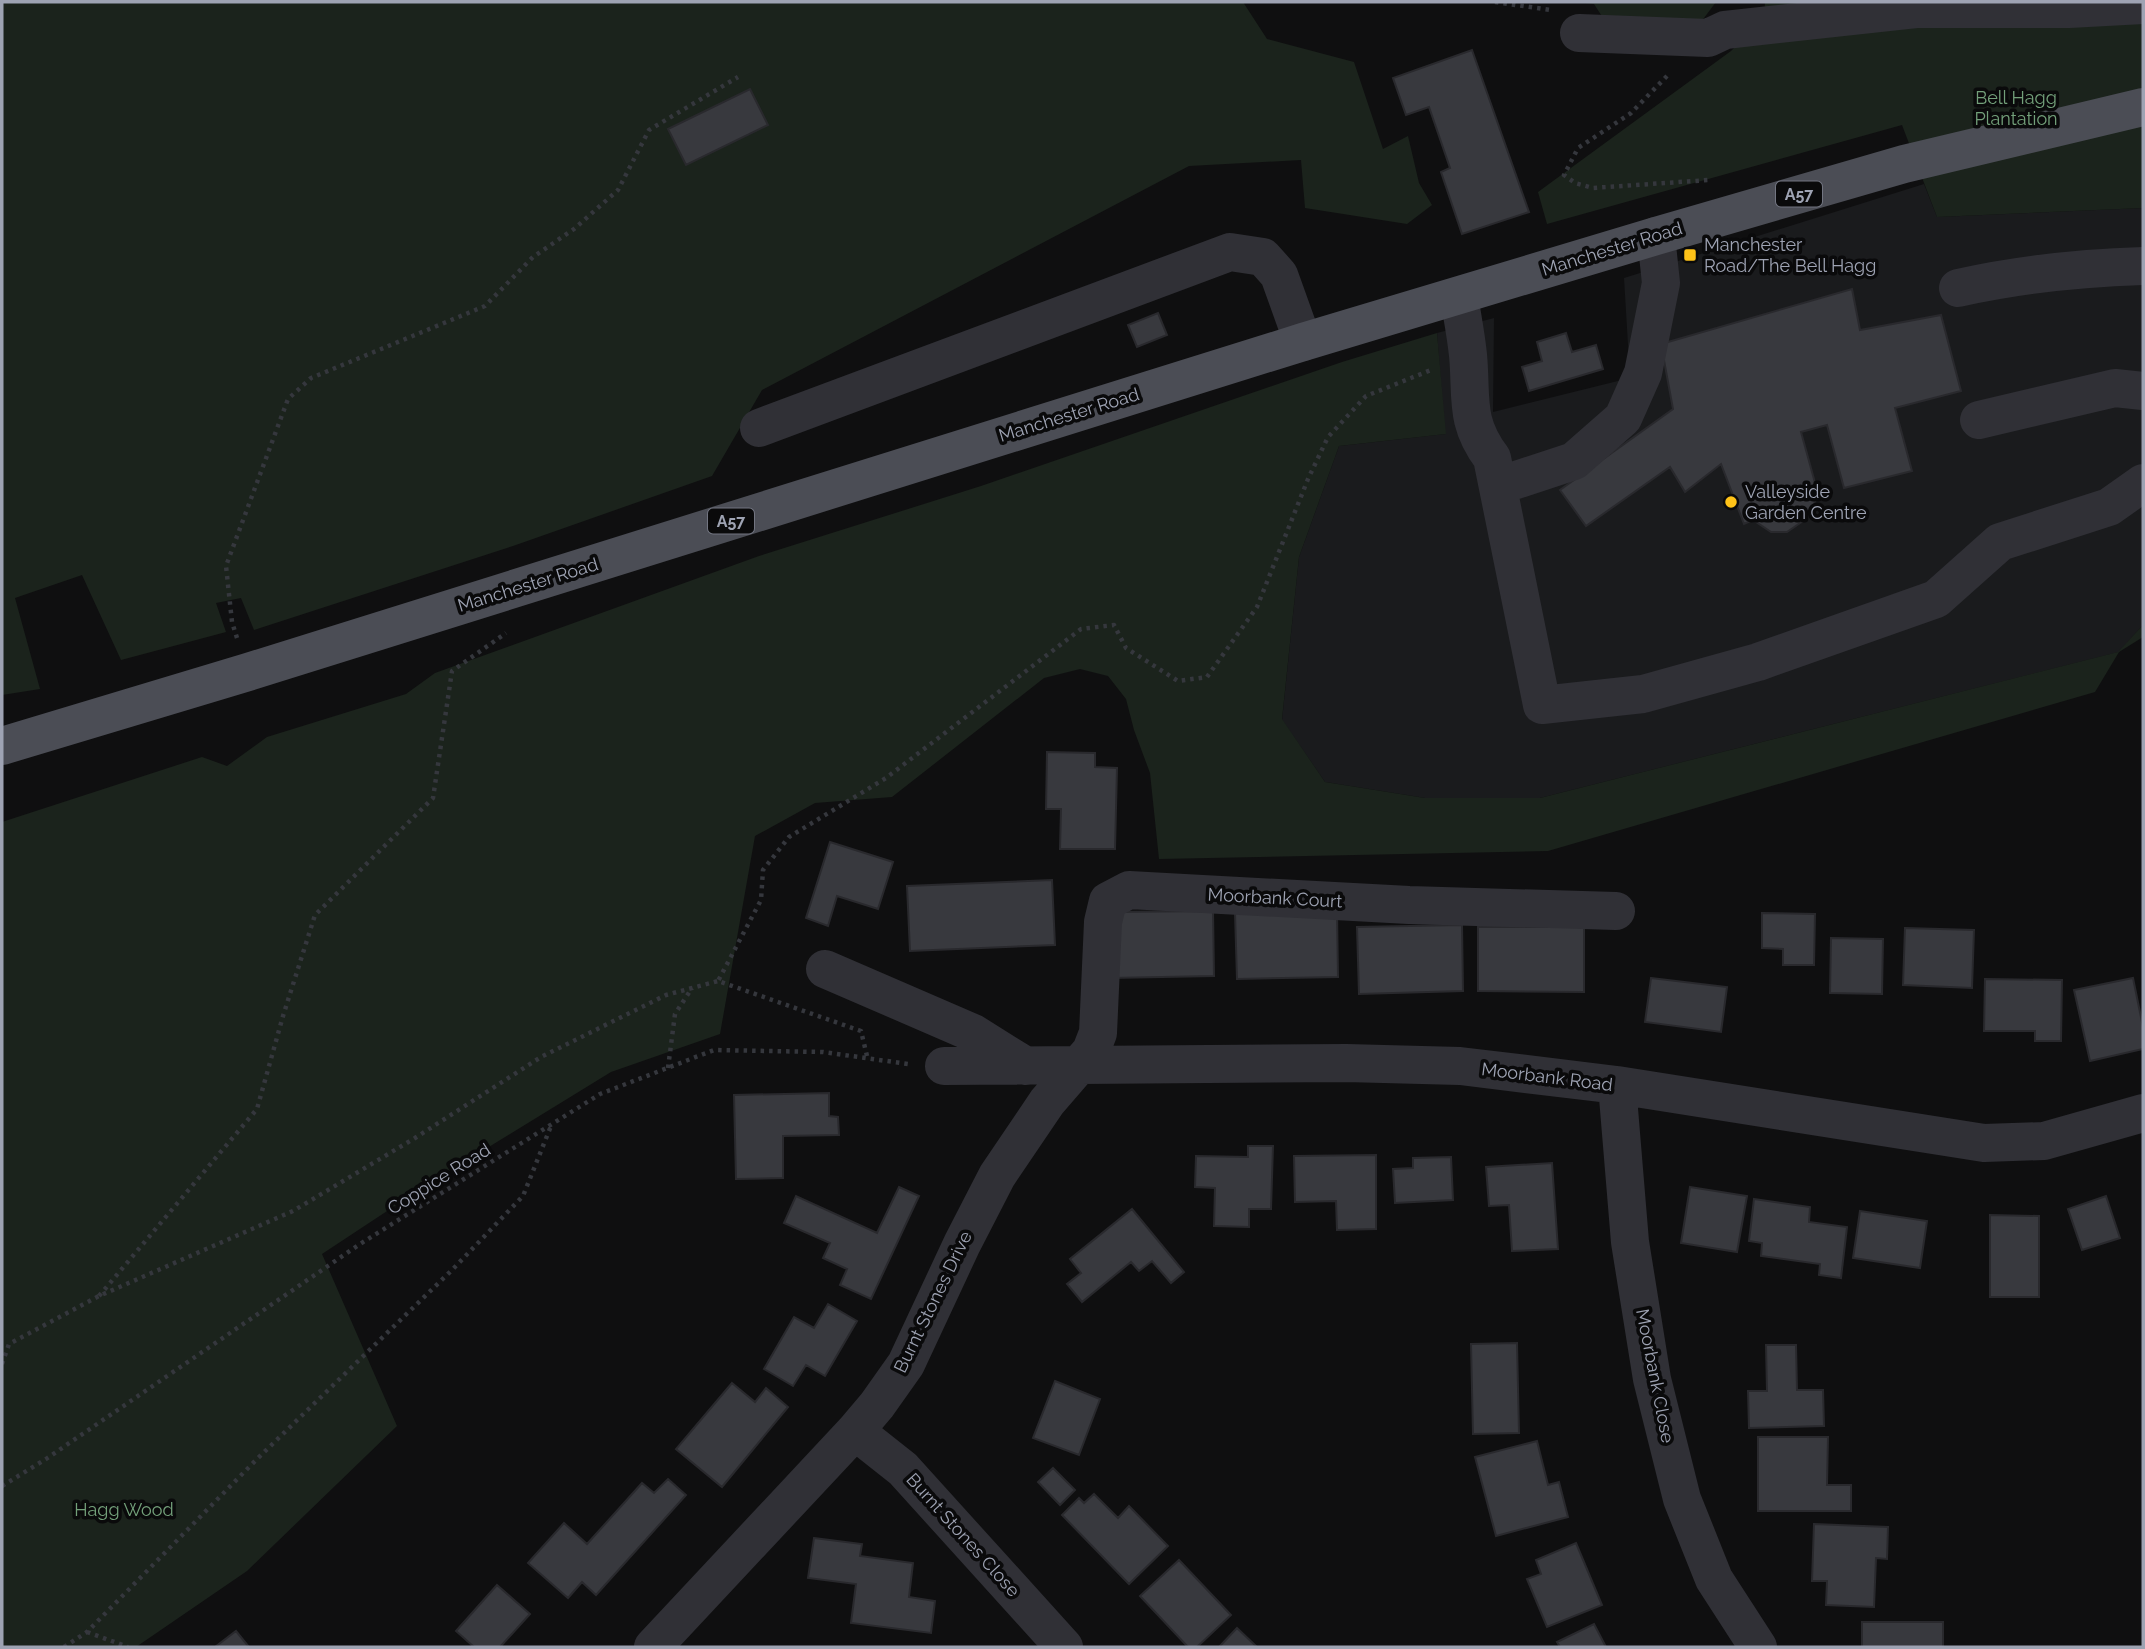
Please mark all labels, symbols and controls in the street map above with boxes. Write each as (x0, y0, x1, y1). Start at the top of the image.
park label: Bell Hagg Plantation (1974, 87, 2058, 129)
road number: A57 (1776, 182, 1822, 206)
street label: Manchester Road (1539, 217, 1685, 280)
place label: Manchester Road/The Bell Hagg (1704, 234, 1876, 276)
marker: Manchester Road/The Bell Hagg (1682, 247, 1698, 263)
street label: Manchester Road (996, 383, 1142, 446)
place label: Valleyside Garden Centre (1745, 481, 1867, 523)
marker: Valleyside Garden Centre (1723, 494, 1739, 510)
road number: A57 (708, 508, 754, 534)
street label: Manchester Road (455, 553, 601, 616)
street label: Moorbank Court (1207, 883, 1343, 912)
street label: Moorbank Road (1480, 1058, 1614, 1095)
street label: Coppice Road (383, 1139, 494, 1219)
street label: Burnt Stones Drive (889, 1227, 976, 1376)
street label: Moorbank Close (1632, 1307, 1679, 1445)
street label: Burnt Stones Close (902, 1469, 1025, 1601)
park label: Hagg Wood (74, 1499, 174, 1520)

